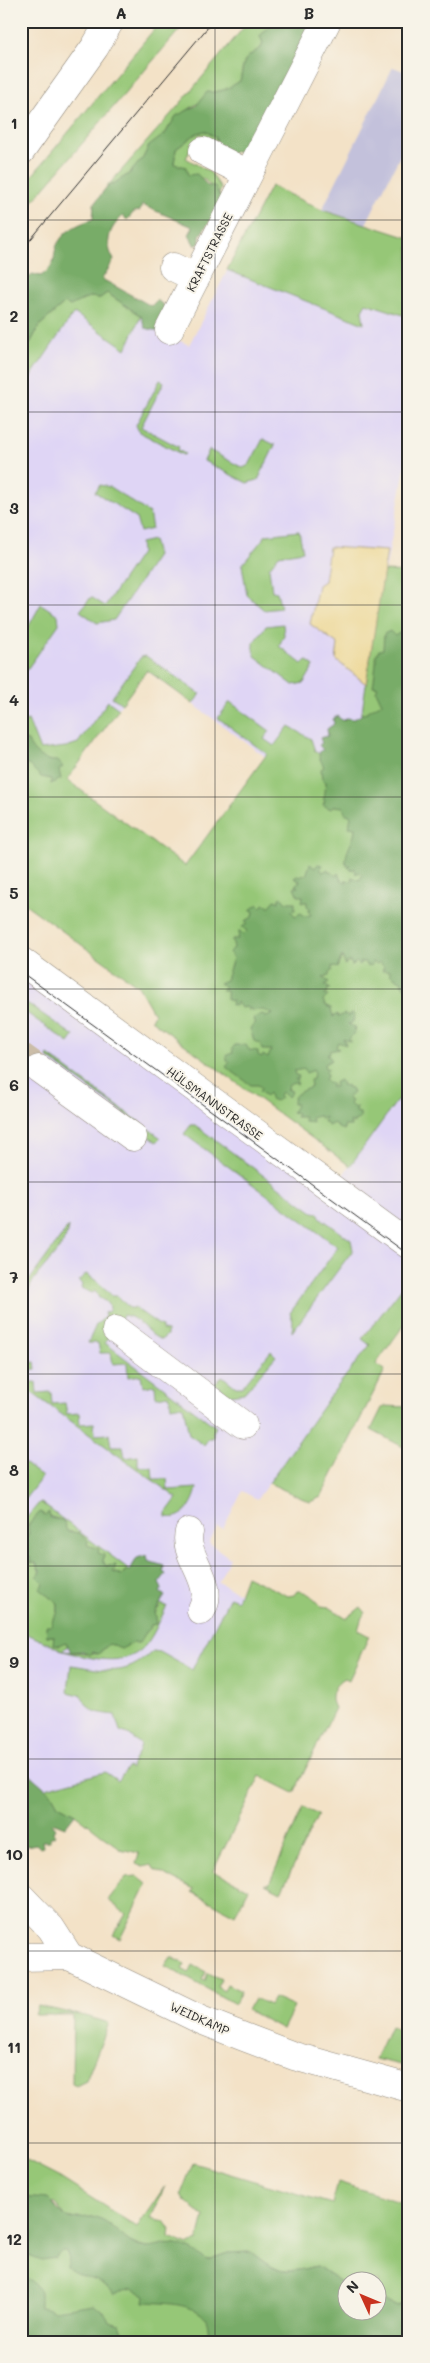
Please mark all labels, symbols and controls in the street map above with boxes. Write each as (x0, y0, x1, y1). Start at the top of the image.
text: A (115, 2, 127, 23)
text: B (304, 2, 314, 23)
text: 1 (10, 112, 18, 133)
street label: KRAFTSTRASSE (182, 210, 236, 294)
text: 2 (10, 305, 19, 326)
text: 3 (9, 497, 19, 518)
text: 4 (9, 689, 19, 710)
text: 5 (9, 882, 19, 903)
street label: HÜLSMANNSTRASSE (164, 1063, 266, 1143)
text: 6 (9, 1074, 19, 1095)
text: 7 (10, 1266, 19, 1287)
text: 8 (9, 1459, 19, 1480)
text: 9 (9, 1651, 19, 1672)
text: 10 (5, 1843, 23, 1864)
street label: WEIDKAMP (168, 1998, 232, 2038)
text: 11 (7, 2036, 21, 2057)
text: 12 (6, 2228, 22, 2249)
north arrow (338, 2270, 388, 2320)
text: N (342, 2276, 363, 2297)

